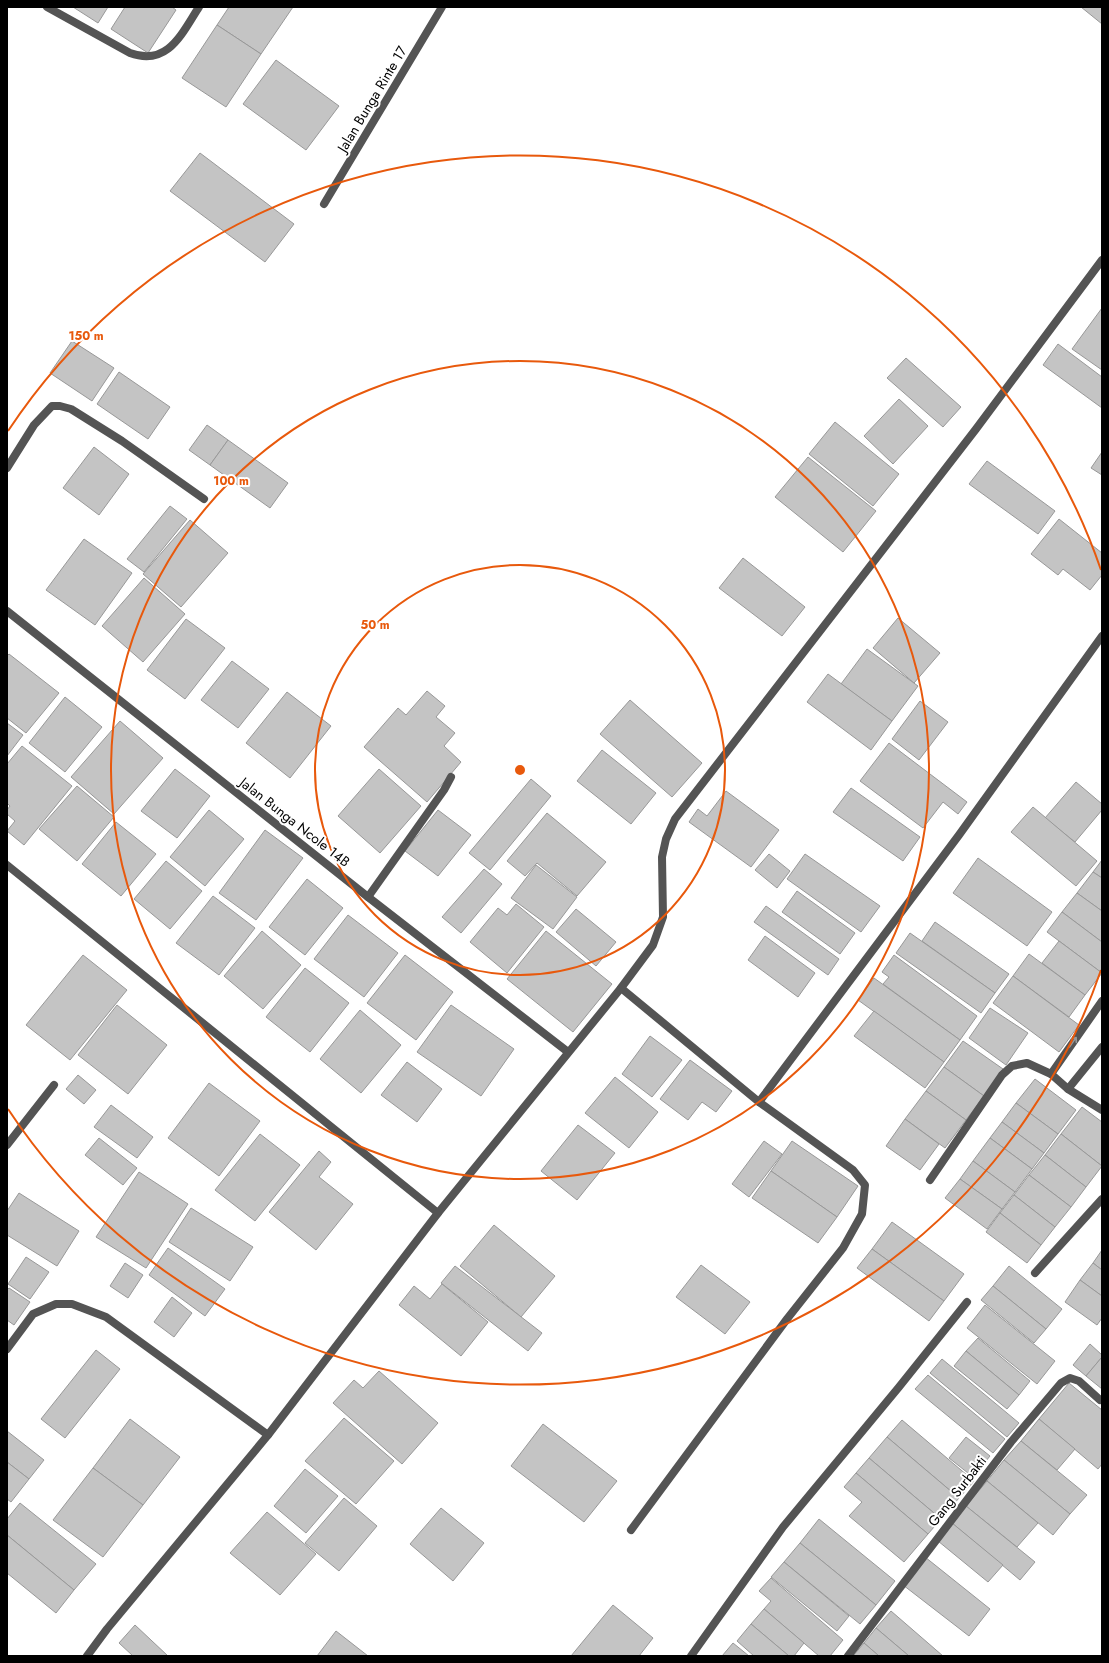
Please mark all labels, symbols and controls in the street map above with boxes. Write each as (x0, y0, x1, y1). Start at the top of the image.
street label: Jalan Bunga Rinte 17 (331, 42, 412, 157)
text: 150 m (68, 327, 104, 345)
text: 100 m (213, 472, 249, 490)
text: 50 m (360, 616, 390, 634)
centre of rings (513, 763, 527, 777)
street label: Jalan Bunga Ncole 14B (234, 771, 355, 872)
one-way arrow (1069, 1036, 1077, 1047)
street label: Gang Surbakti (923, 1451, 991, 1531)

